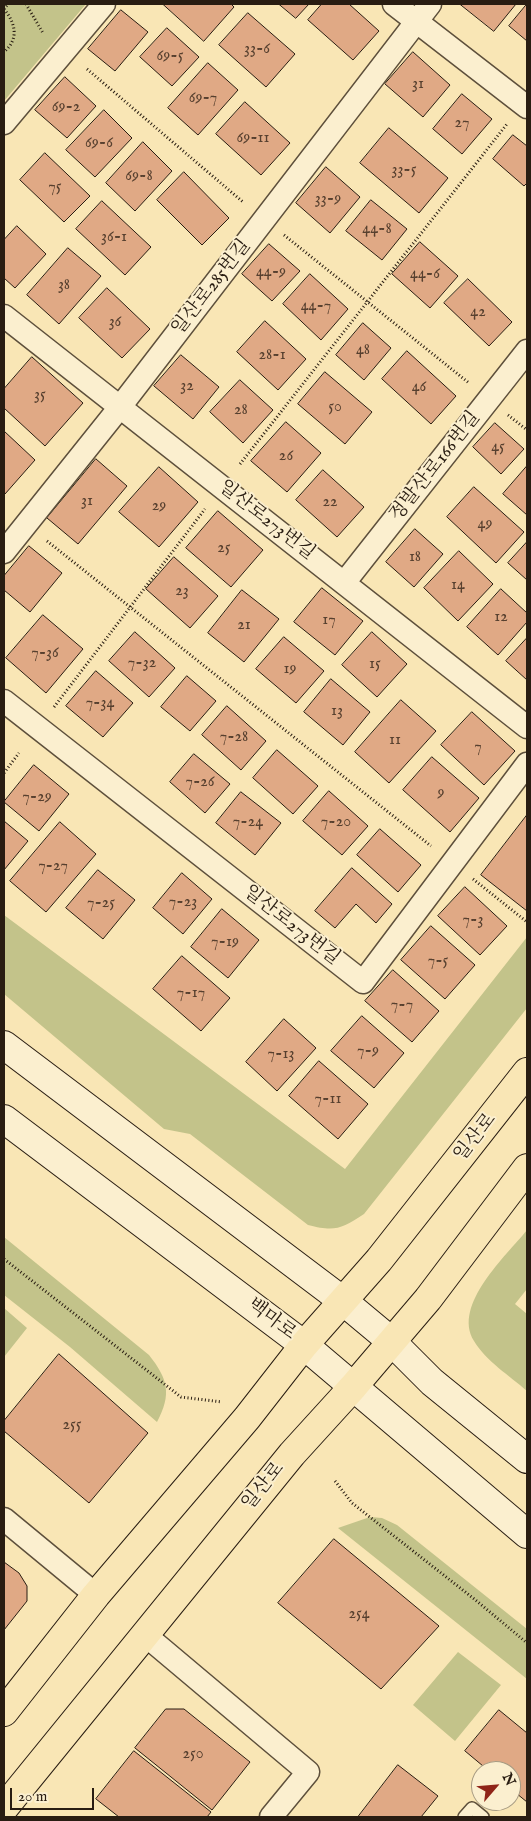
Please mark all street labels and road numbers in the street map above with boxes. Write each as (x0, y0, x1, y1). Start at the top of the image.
street label: 일산로285번길 (168, 236, 256, 340)
street label: 정발산로166번길 (386, 407, 486, 527)
street label: 일산로273번길 (213, 476, 319, 566)
street label: 일산로273번길 (238, 881, 344, 971)
street label: 일산로 (450, 1109, 502, 1167)
street label: 백마로 (242, 1294, 300, 1346)
street label: 일산로 (238, 1458, 290, 1516)

